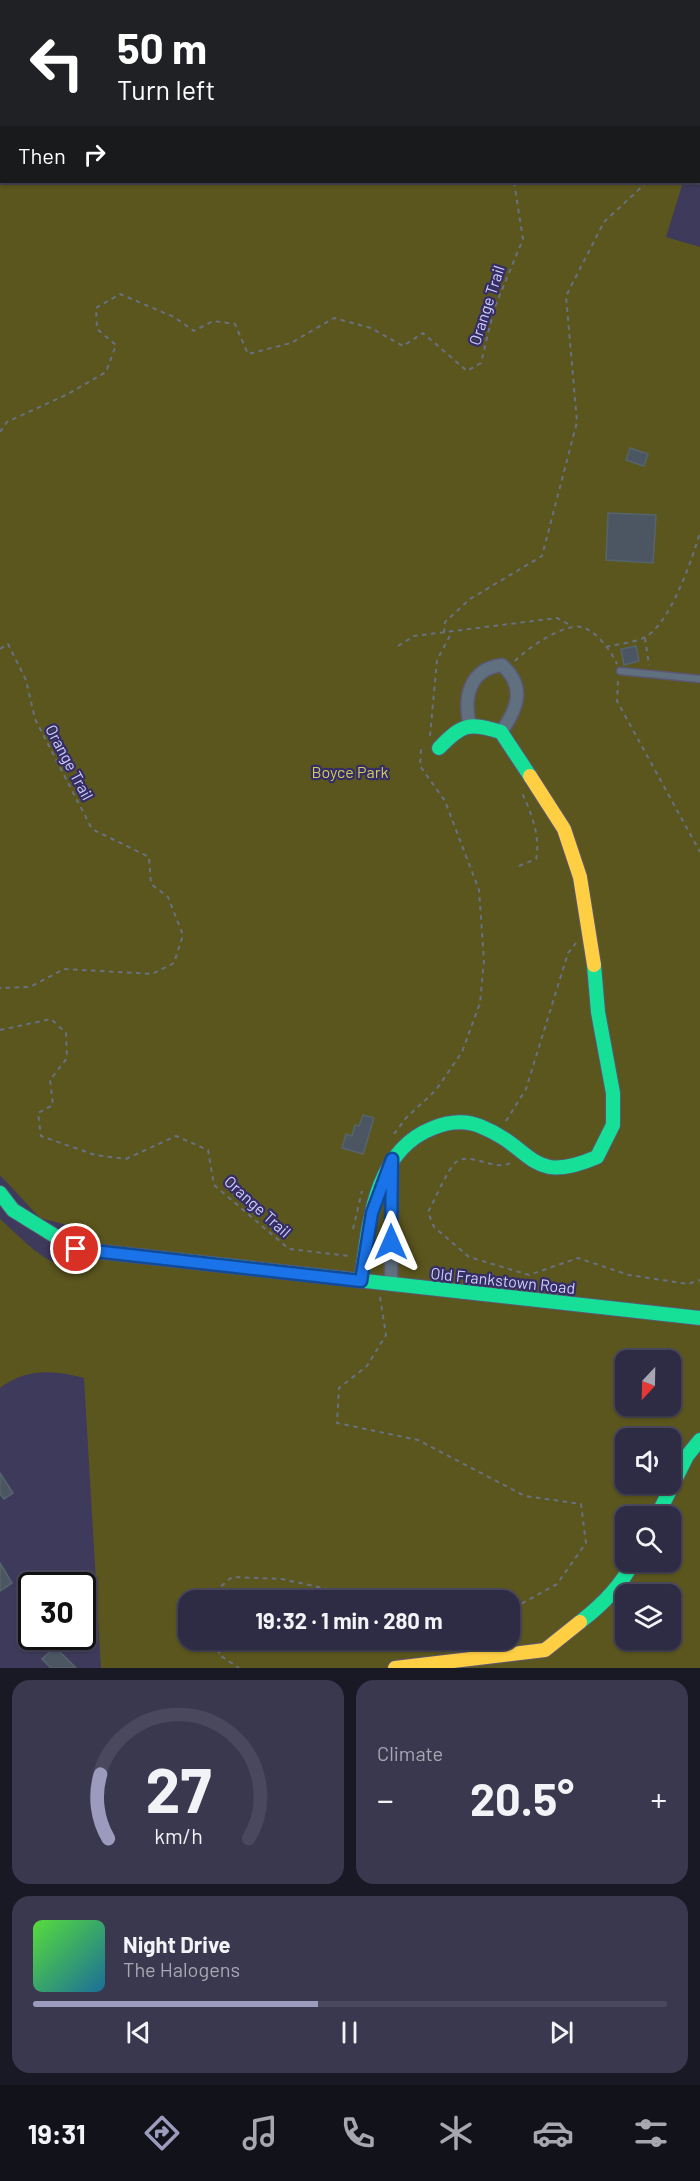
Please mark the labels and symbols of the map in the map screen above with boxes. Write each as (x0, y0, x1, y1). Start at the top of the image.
street label: Orange Trail (464, 263, 508, 347)
street label: Orange Trail (42, 721, 98, 803)
park label: Boyce Park (312, 762, 388, 781)
street label: Orange Trail (221, 1171, 295, 1241)
position arrow (359, 1210, 423, 1274)
pin (50, 1223, 101, 1274)
street label: Old Frankstown Road (430, 1263, 576, 1297)
north arrow (615, 1350, 681, 1416)
speed limit sign: 30 (18, 1572, 96, 1650)

